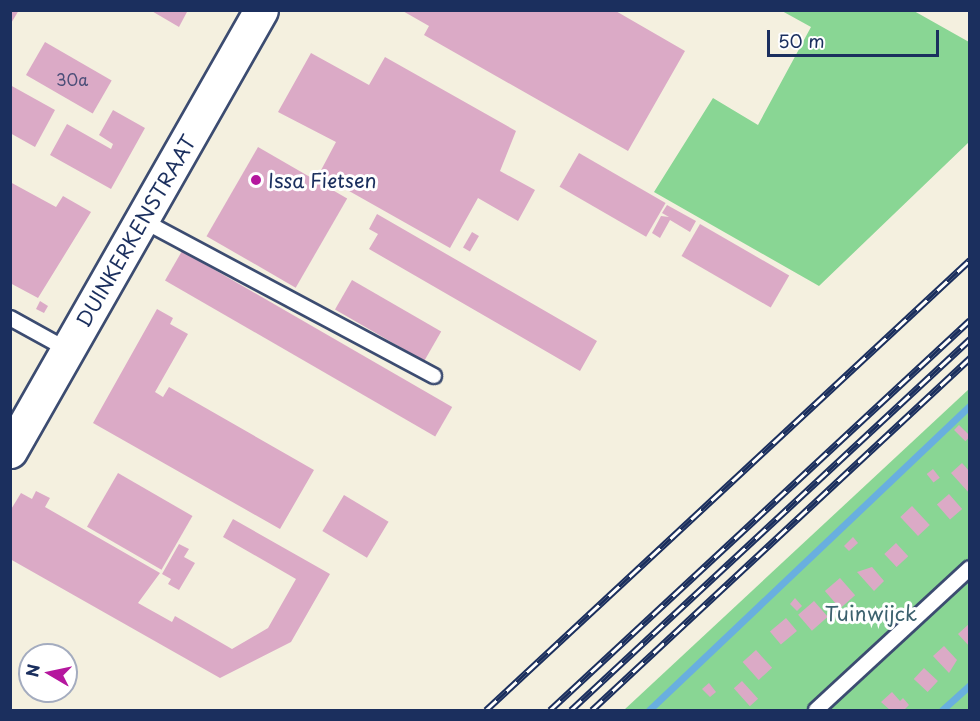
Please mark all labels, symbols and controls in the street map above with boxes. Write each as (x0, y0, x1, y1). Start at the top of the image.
scale bar (770, 18, 942, 56)
text: 50 m (778, 27, 825, 54)
house number: 30a (56, 69, 88, 89)
street label: DUINKERKENSTRAAT (71, 131, 201, 331)
place label: Issa Fietsen (268, 168, 378, 192)
marker: Issa Fietsen (249, 173, 263, 187)
park label: Tuinwijck (825, 601, 917, 625)
north arrow (18, 643, 78, 703)
text: N (19, 662, 45, 679)

